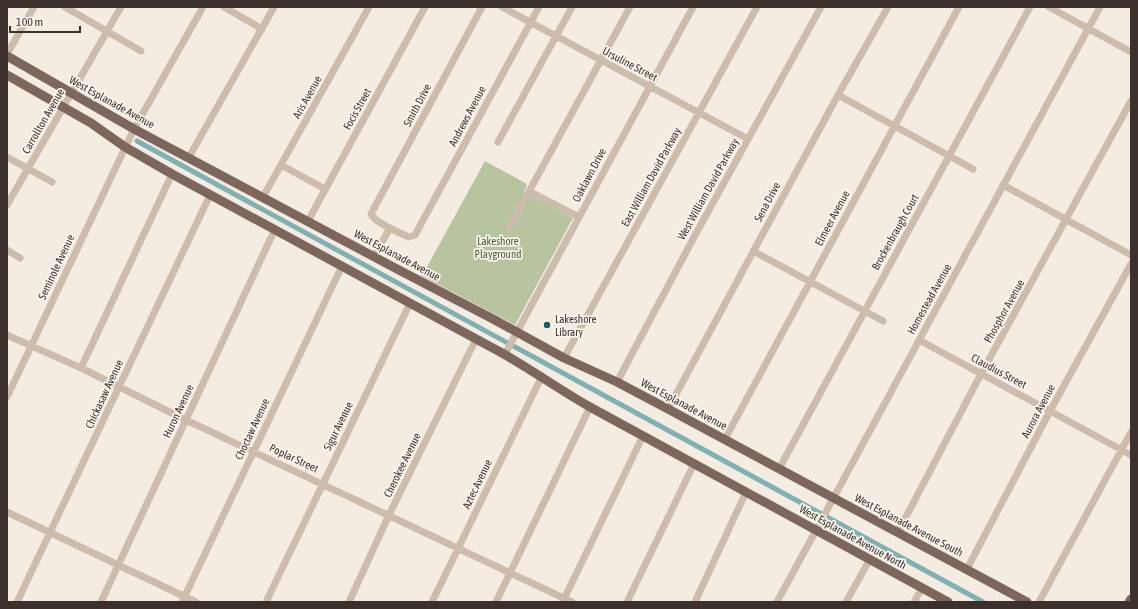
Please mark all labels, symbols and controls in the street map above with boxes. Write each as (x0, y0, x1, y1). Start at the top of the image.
scale bar (10, 8, 80, 34)
text: 100 m (16, 15, 43, 29)
street label: Ursuline Street (601, 45, 659, 83)
street label: West Esplanade Avenue (67, 74, 157, 130)
street label: Aris Avenue (290, 74, 324, 120)
street label: Smith Drive (401, 82, 433, 128)
street label: Andrews Avenue (446, 84, 488, 148)
street label: Carrollton Avenue (20, 86, 66, 156)
street label: Focis Street (341, 86, 373, 132)
street label: East William David Parkway (619, 125, 683, 229)
street label: West William David Parkway (675, 136, 741, 242)
street label: Oaklawn Drive (570, 146, 608, 204)
street label: Sena Drive (752, 180, 782, 224)
street label: Elmeer Avenue (812, 188, 852, 248)
street label: Brockenbraugh Court (869, 192, 921, 272)
street label: West Esplanade Avenue (352, 227, 442, 283)
street label: Seminole Avenue (36, 233, 76, 301)
park label: Lakeshore Playground (475, 235, 521, 260)
street label: Homestead Avenue (905, 262, 953, 336)
street label: Phosphor Avenue (982, 277, 1026, 345)
place label: Lakeshore Library (555, 313, 597, 338)
marker: Lakeshore Library (542, 320, 552, 330)
street label: Claudius Street (969, 351, 1029, 391)
street label: Chickasaw Avenue (83, 358, 125, 430)
street label: West Esplanade Avenue (639, 376, 729, 432)
street label: Huron Avenue (160, 382, 196, 440)
street label: Aurora Avenue (1019, 382, 1057, 440)
street label: Choctaw Avenue (233, 396, 271, 462)
street label: Sigur Avenue (321, 400, 355, 452)
street label: Cherokee Avenue (381, 431, 423, 499)
street label: Poplar Street (268, 441, 320, 475)
street label: Aztec Avenue (460, 457, 494, 511)
street label: West Esplanade Avenue South (853, 491, 965, 559)
street label: West Esplanade Avenue North (797, 503, 909, 571)

